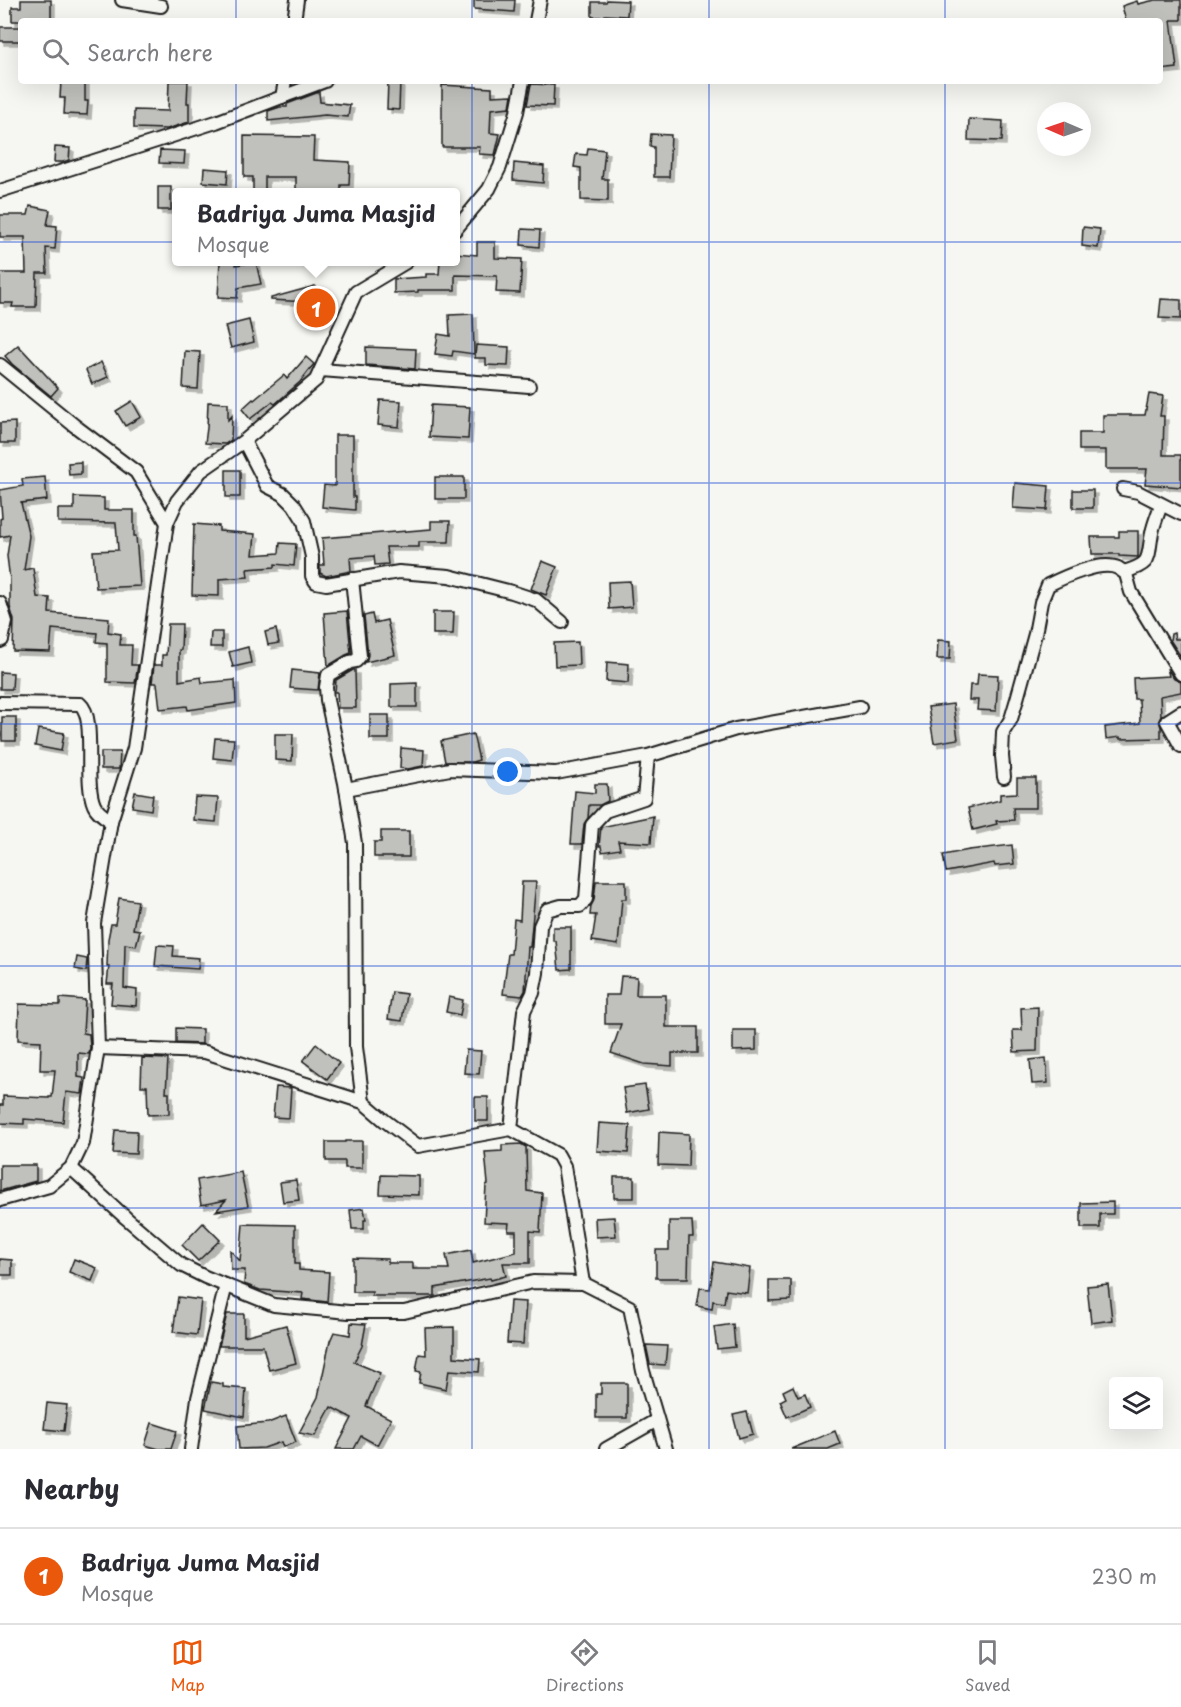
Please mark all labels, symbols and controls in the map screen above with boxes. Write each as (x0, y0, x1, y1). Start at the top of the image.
search box (18, 18, 1163, 84)
icon: search (39, 35, 72, 68)
text: Search here (87, 35, 213, 68)
north arrow (1037, 102, 1091, 156)
popup (172, 188, 460, 266)
text: Badriya Juma Masjid (197, 196, 435, 229)
text: Mosque (197, 229, 270, 259)
pin: 1 (296, 286, 336, 330)
your location (493, 757, 522, 786)
map controls (1109, 1377, 1163, 1431)
button: layers (1109, 1377, 1163, 1431)
text: Nearby (24, 1469, 119, 1508)
text: Badriya Juma Masjid (81, 1545, 320, 1578)
text: 1 (39, 1561, 48, 1591)
text: 230 m (1092, 1561, 1157, 1591)
text: Mosque (81, 1578, 154, 1608)
tab: Map (171, 1636, 205, 1696)
tab: Directions (546, 1636, 624, 1696)
tab: Saved (965, 1636, 1010, 1696)

